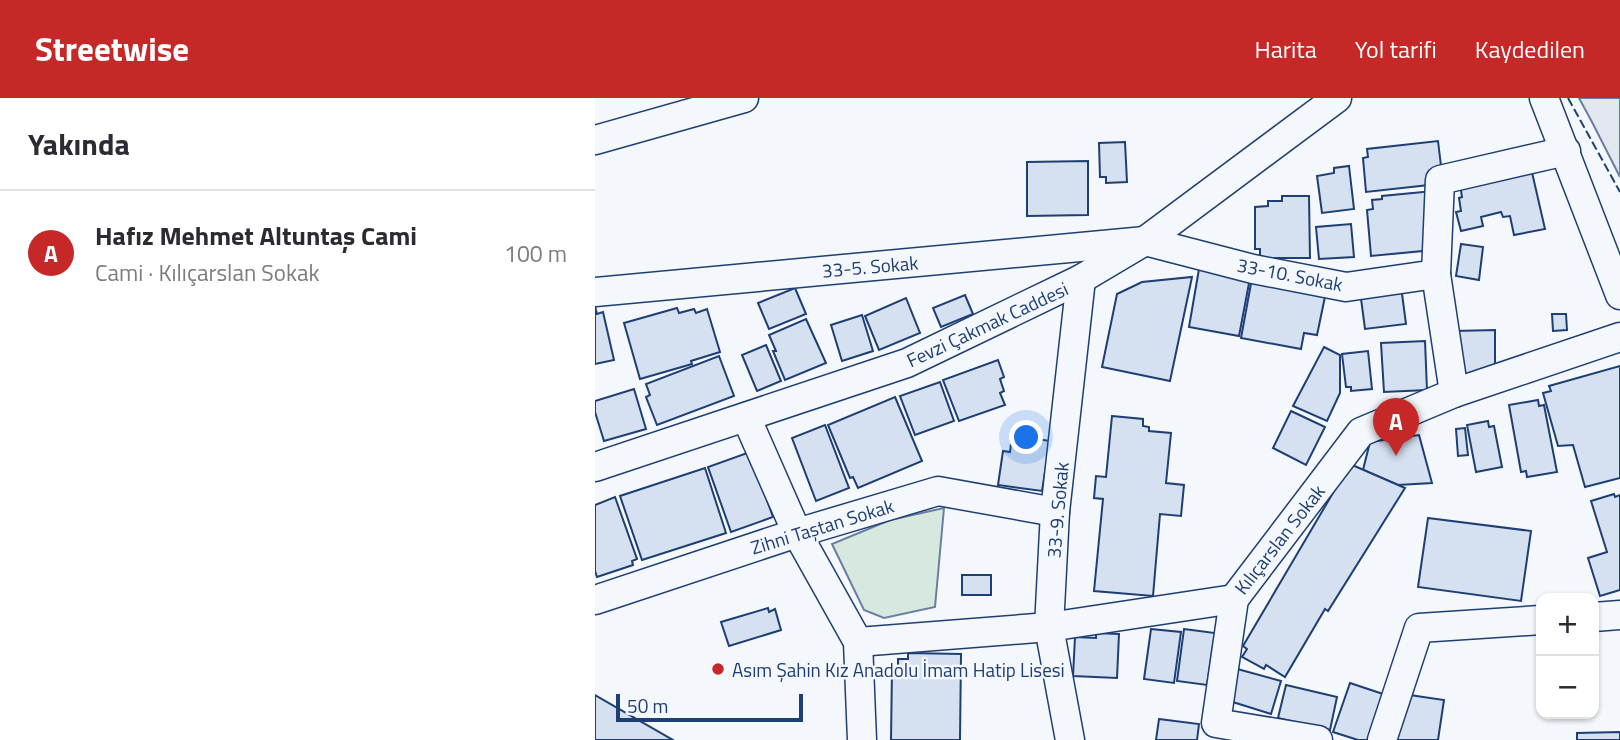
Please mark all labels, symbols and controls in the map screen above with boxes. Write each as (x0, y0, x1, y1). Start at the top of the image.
text: Streetwise (35, 24, 189, 74)
text: Harita (1255, 31, 1317, 67)
text: Yol tarifi (1355, 31, 1437, 67)
text: Kaydedilen (1475, 31, 1585, 67)
text: Yakında (28, 121, 130, 167)
text: Hafız Mehmet Altuntaş Cami (95, 216, 417, 255)
text: A (44, 236, 58, 271)
text: 100 m (504, 236, 567, 271)
street label: 33-5. Sokak (821, 247, 919, 285)
street label: 33-10. Sokak (1235, 250, 1345, 298)
text: Cami · Kılıçarslan Sokak (95, 255, 319, 290)
street label: Fevzi Çakmak Caddesi (901, 274, 1073, 374)
pin: A (1373, 398, 1419, 456)
your location (1009, 420, 1043, 454)
street label: 33-9. Sokak (1038, 461, 1076, 559)
street label: Kılıçarslan Sokak (1227, 478, 1331, 600)
street label: Zihni Taştan Sokak (747, 490, 897, 562)
map controls (1536, 593, 1599, 719)
button: + (1536, 593, 1599, 656)
place label: Asım Şahin Kız Anadolu İmam Hatip Lisesi (732, 655, 1065, 684)
button: − (1536, 656, 1599, 719)
marker: Asım Şahin Kız Anadolu İmam Hatip Lisesi (710, 661, 726, 677)
scale bar (616, 691, 803, 723)
text: 50 m (627, 691, 668, 720)

